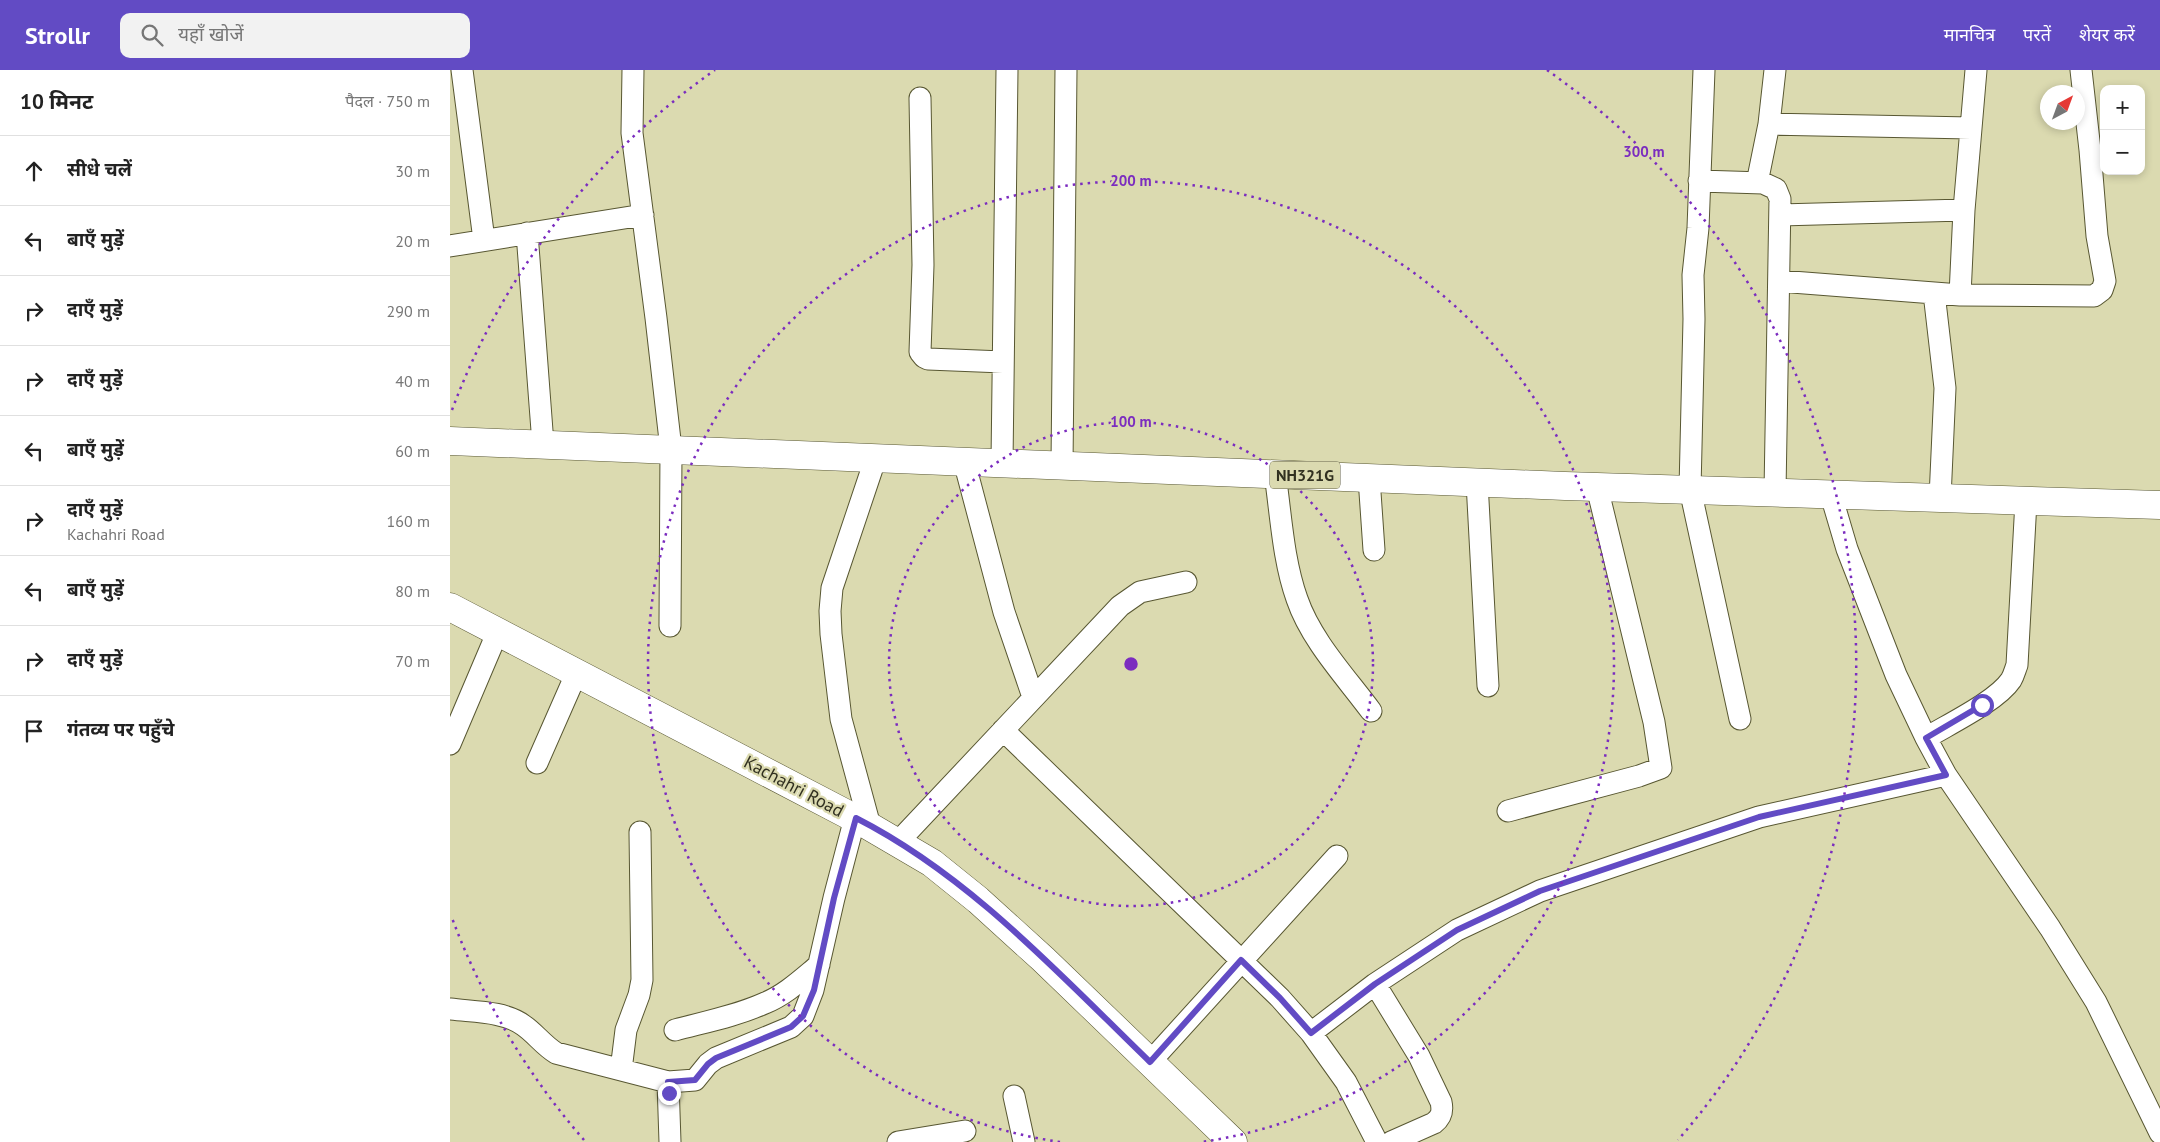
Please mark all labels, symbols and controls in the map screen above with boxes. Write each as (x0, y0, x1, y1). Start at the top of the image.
search box (120, 13, 470, 58)
text: Strollr (25, 20, 90, 51)
icon: search (138, 21, 166, 49)
text: यहाँ खोजें (178, 22, 244, 46)
text: मानचित्र (1944, 23, 1995, 46)
text: परतें (2023, 23, 2051, 46)
text: शेयर करें (2079, 23, 2135, 46)
north arrow (2040, 85, 2085, 130)
map controls (2100, 85, 2145, 175)
button: + (2100, 85, 2145, 130)
text: 10 मिनट (20, 88, 93, 115)
text: पैदल · 750 m (345, 91, 430, 111)
button: − (2100, 130, 2145, 175)
text: 300 m (1623, 142, 1665, 161)
icon: ahead (20, 157, 48, 185)
text: सीधे चलें (67, 157, 132, 181)
text: 30 m (395, 161, 430, 181)
text: 200 m (1110, 171, 1152, 190)
icon: left (20, 227, 48, 255)
text: बाएँ मुड़ें (67, 227, 124, 251)
text: 20 m (395, 231, 430, 251)
icon: right (20, 297, 48, 325)
text: दाएँ मुड़ें (67, 297, 123, 321)
text: 290 m (387, 301, 430, 321)
icon: right (20, 367, 48, 395)
text: दाएँ मुड़ें (67, 367, 123, 391)
text: 40 m (395, 371, 430, 391)
text: 100 m (1110, 412, 1152, 431)
icon: left (20, 437, 48, 465)
text: बाएँ मुड़ें (67, 437, 124, 461)
text: 60 m (395, 441, 430, 461)
road number: NH321G (1270, 462, 1340, 488)
text: दाएँ मुड़ें (67, 497, 123, 521)
icon: right (20, 507, 48, 535)
text: 160 m (387, 511, 430, 531)
text: Kachahri Road (67, 524, 165, 544)
icon: left (20, 577, 48, 605)
text: बाएँ मुड़ें (67, 577, 124, 601)
text: 80 m (395, 581, 430, 601)
icon: right (20, 647, 48, 675)
text: दाएँ मुड़ें (67, 647, 123, 671)
text: 70 m (395, 651, 430, 671)
centre of rings (1122, 655, 1140, 673)
route start (1971, 694, 1994, 717)
icon: arrive (20, 717, 48, 745)
text: गंतव्य पर पहुँचे (67, 717, 174, 741)
street label: Kachahri Road (740, 750, 848, 822)
route end (658, 1082, 681, 1105)

